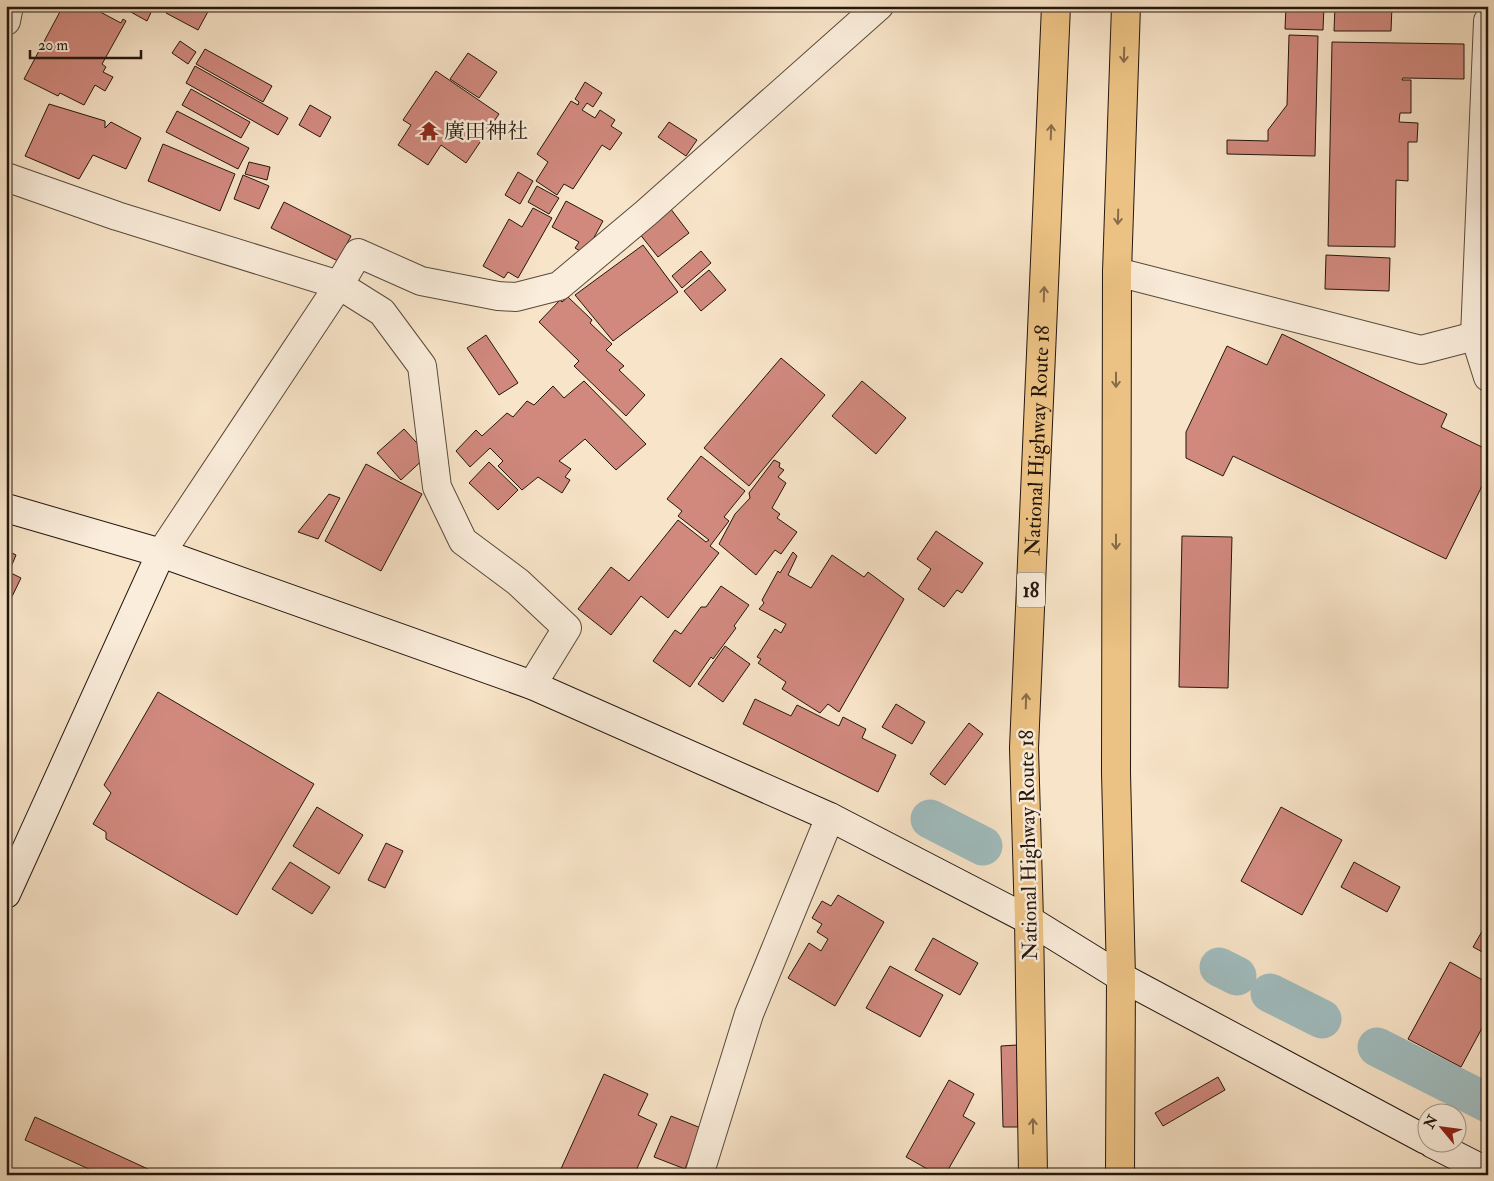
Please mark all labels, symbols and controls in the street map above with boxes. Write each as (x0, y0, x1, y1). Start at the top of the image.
scale bar (30, 28, 141, 60)
text: 20 m (38, 36, 68, 55)
one-way arrow (1119, 46, 1129, 63)
place label: 廣田神社 (444, 118, 528, 145)
temple icon: 廣田神社 (418, 120, 440, 142)
one-way arrow (1046, 124, 1055, 140)
one-way arrow (1114, 209, 1123, 225)
one-way arrow (1039, 286, 1048, 302)
street label: National Highway Route 18 (1019, 324, 1056, 556)
one-way arrow (1111, 372, 1121, 388)
one-way arrow (1111, 534, 1121, 550)
road number: 18 (1017, 572, 1045, 608)
one-way arrow (1022, 693, 1031, 709)
street label: National Highway Route 18 (1013, 729, 1044, 960)
north arrow (1416, 1104, 1466, 1154)
text: N (1420, 1112, 1442, 1132)
one-way arrow (1028, 1118, 1038, 1134)

